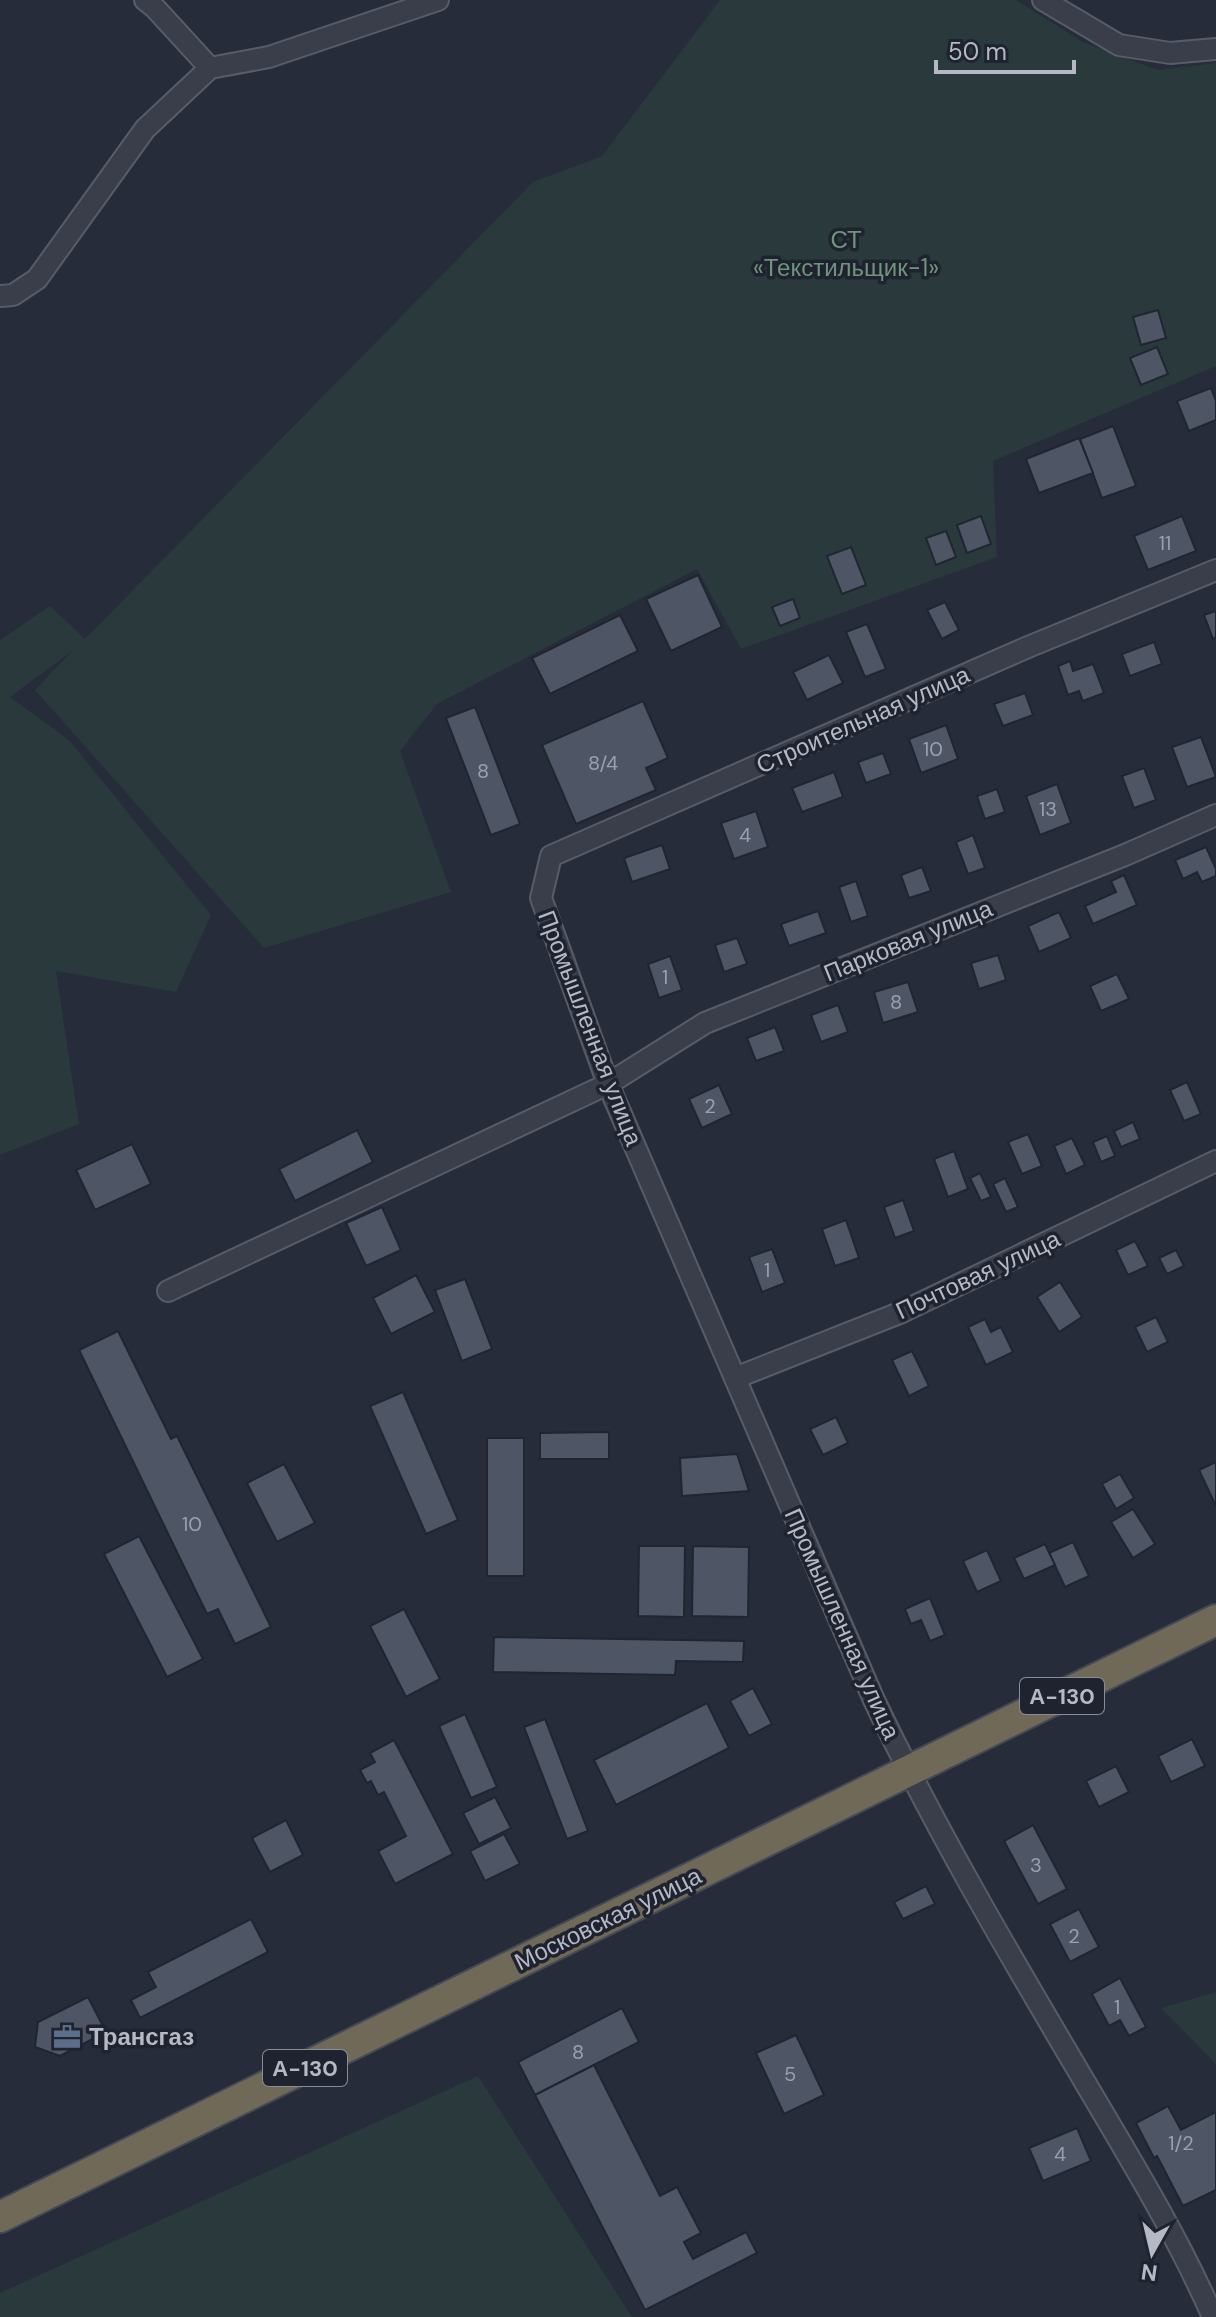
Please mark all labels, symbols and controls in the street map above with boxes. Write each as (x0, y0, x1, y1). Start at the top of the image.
scale bar (936, 24, 1074, 74)
text: 50 m (948, 36, 1007, 67)
park label: СТ «Текстильщик-1» (753, 224, 939, 283)
house number: 11 (1159, 530, 1171, 556)
street label: Строительная улица (751, 658, 975, 781)
house number: 10 (923, 736, 943, 762)
house number: 8/4 (588, 750, 618, 776)
house number: 8 (477, 758, 489, 784)
house number: 13 (1039, 796, 1057, 822)
house number: 4 (739, 822, 751, 848)
street label: Парковая улица (819, 892, 997, 988)
street label: Промышленная улица (531, 906, 650, 1150)
house number: 1 (662, 964, 668, 990)
house number: 8 (890, 989, 902, 1015)
house number: 2 (704, 1093, 716, 1119)
street label: Почтовая улица (891, 1223, 1066, 1326)
house number: 1 (764, 1257, 770, 1283)
street label: Промышленная улица (778, 1504, 908, 1745)
house number: 10 (182, 1511, 202, 1537)
road number: А-130 (1020, 1678, 1104, 1714)
house number: 3 (1030, 1852, 1042, 1878)
street label: Московская улица (509, 1860, 707, 1977)
house number: 2 (1068, 1923, 1080, 1949)
house number: 1 (1114, 1994, 1120, 2020)
place label: Трансгаз (89, 2021, 194, 2052)
office icon: Трансгаз (52, 2022, 82, 2052)
house number: 8 (572, 2039, 584, 2065)
road number: А-130 (263, 2050, 347, 2086)
house number: 5 (784, 2061, 796, 2087)
house number: 1/2 (1168, 2130, 1194, 2156)
house number: 4 (1054, 2141, 1066, 2167)
north arrow (1112, 2213, 1192, 2293)
text: N (1139, 2257, 1159, 2288)

